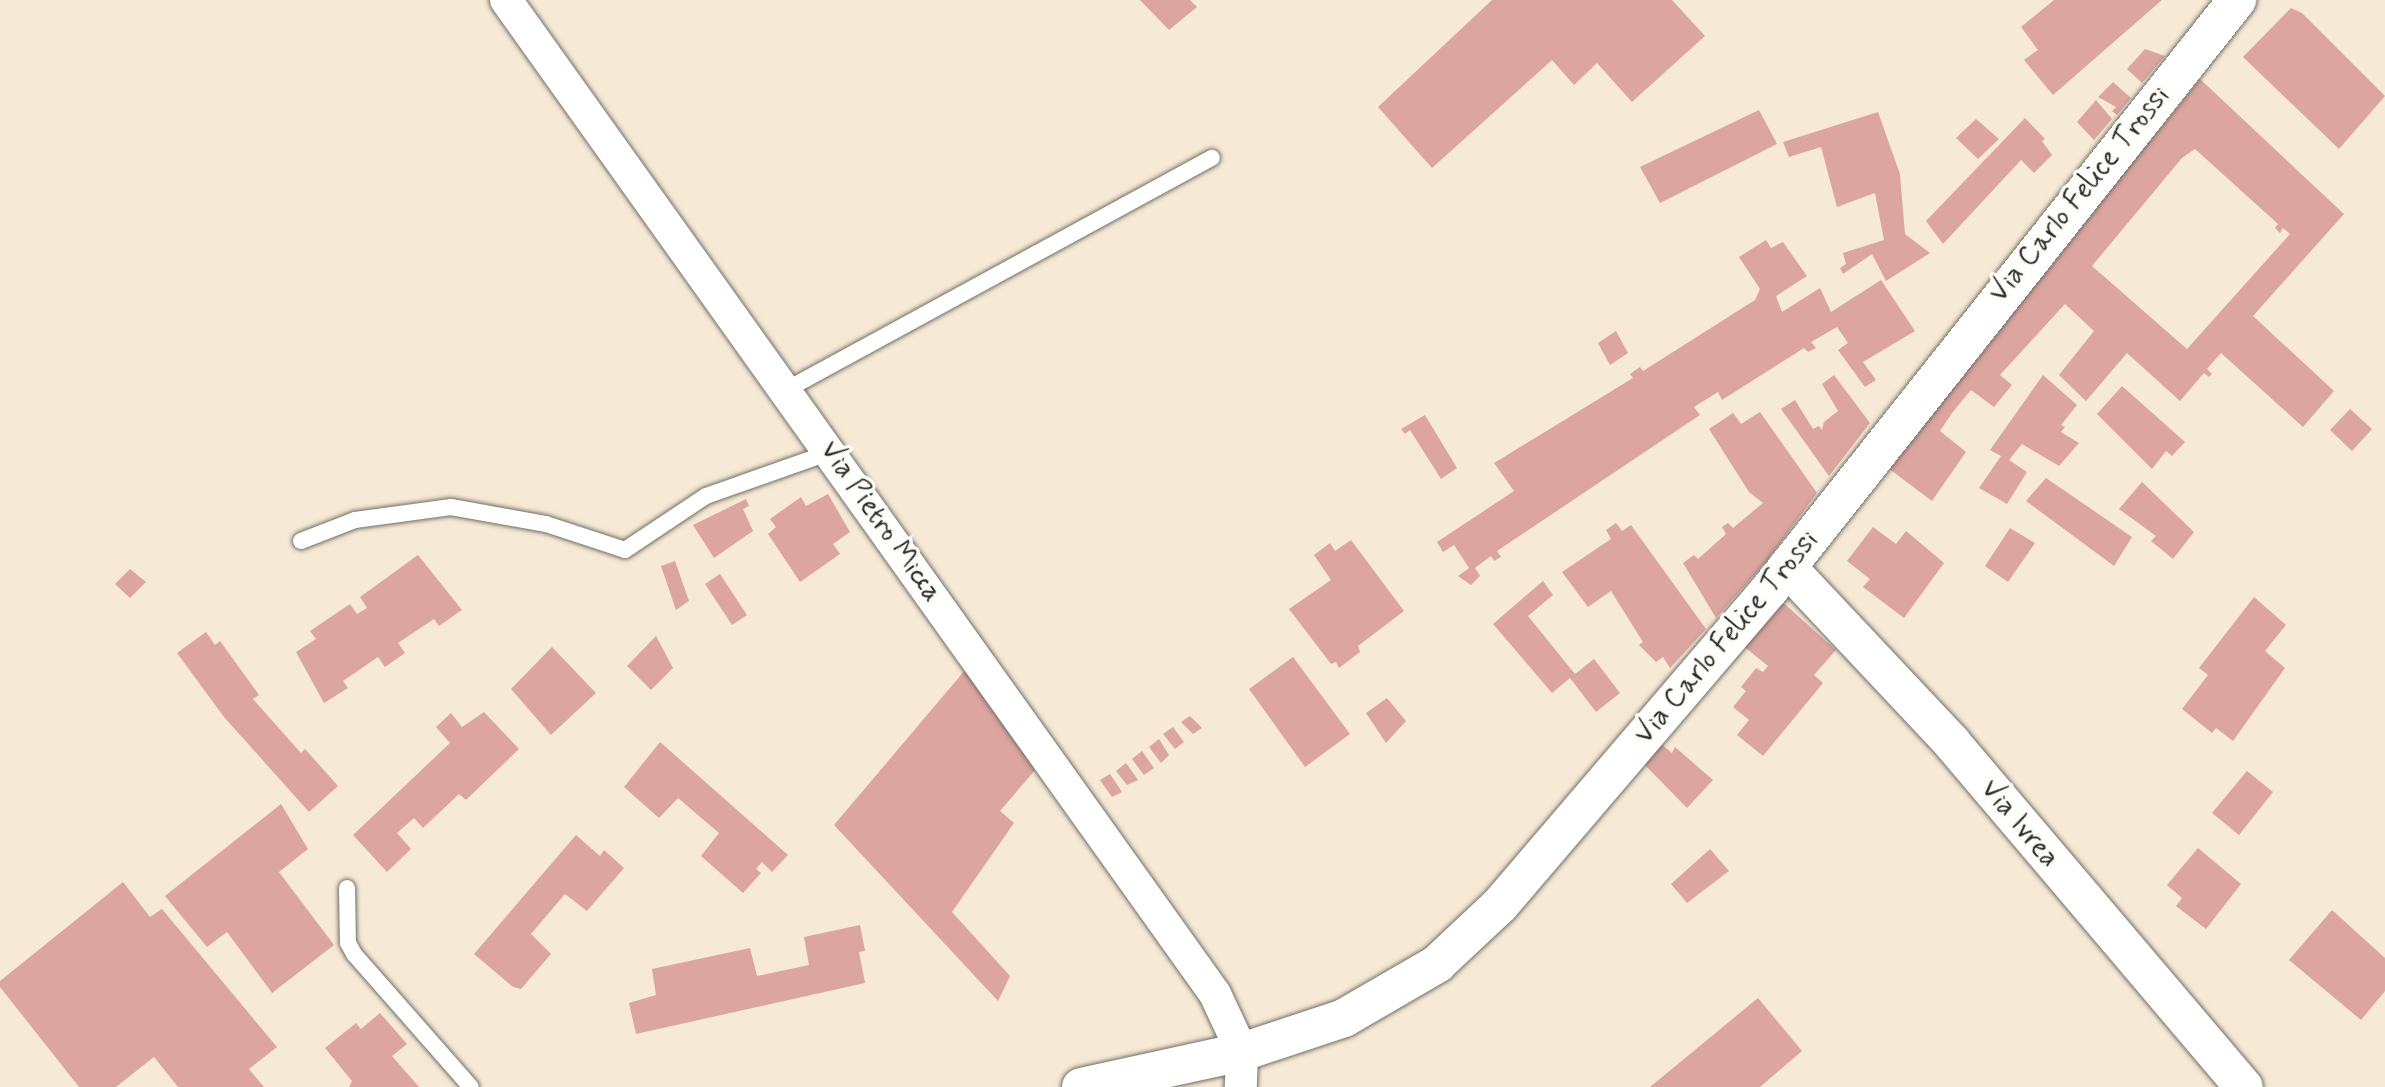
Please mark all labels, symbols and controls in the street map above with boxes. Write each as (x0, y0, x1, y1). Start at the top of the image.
street label: Via Carlo Felice Trossi (1984, 82, 2176, 308)
street label: Via Pietro Micca (812, 436, 948, 608)
street label: Via Carlo Felice Trossi (1629, 526, 1825, 750)
street label: Via Ivrea (1969, 769, 2069, 879)

